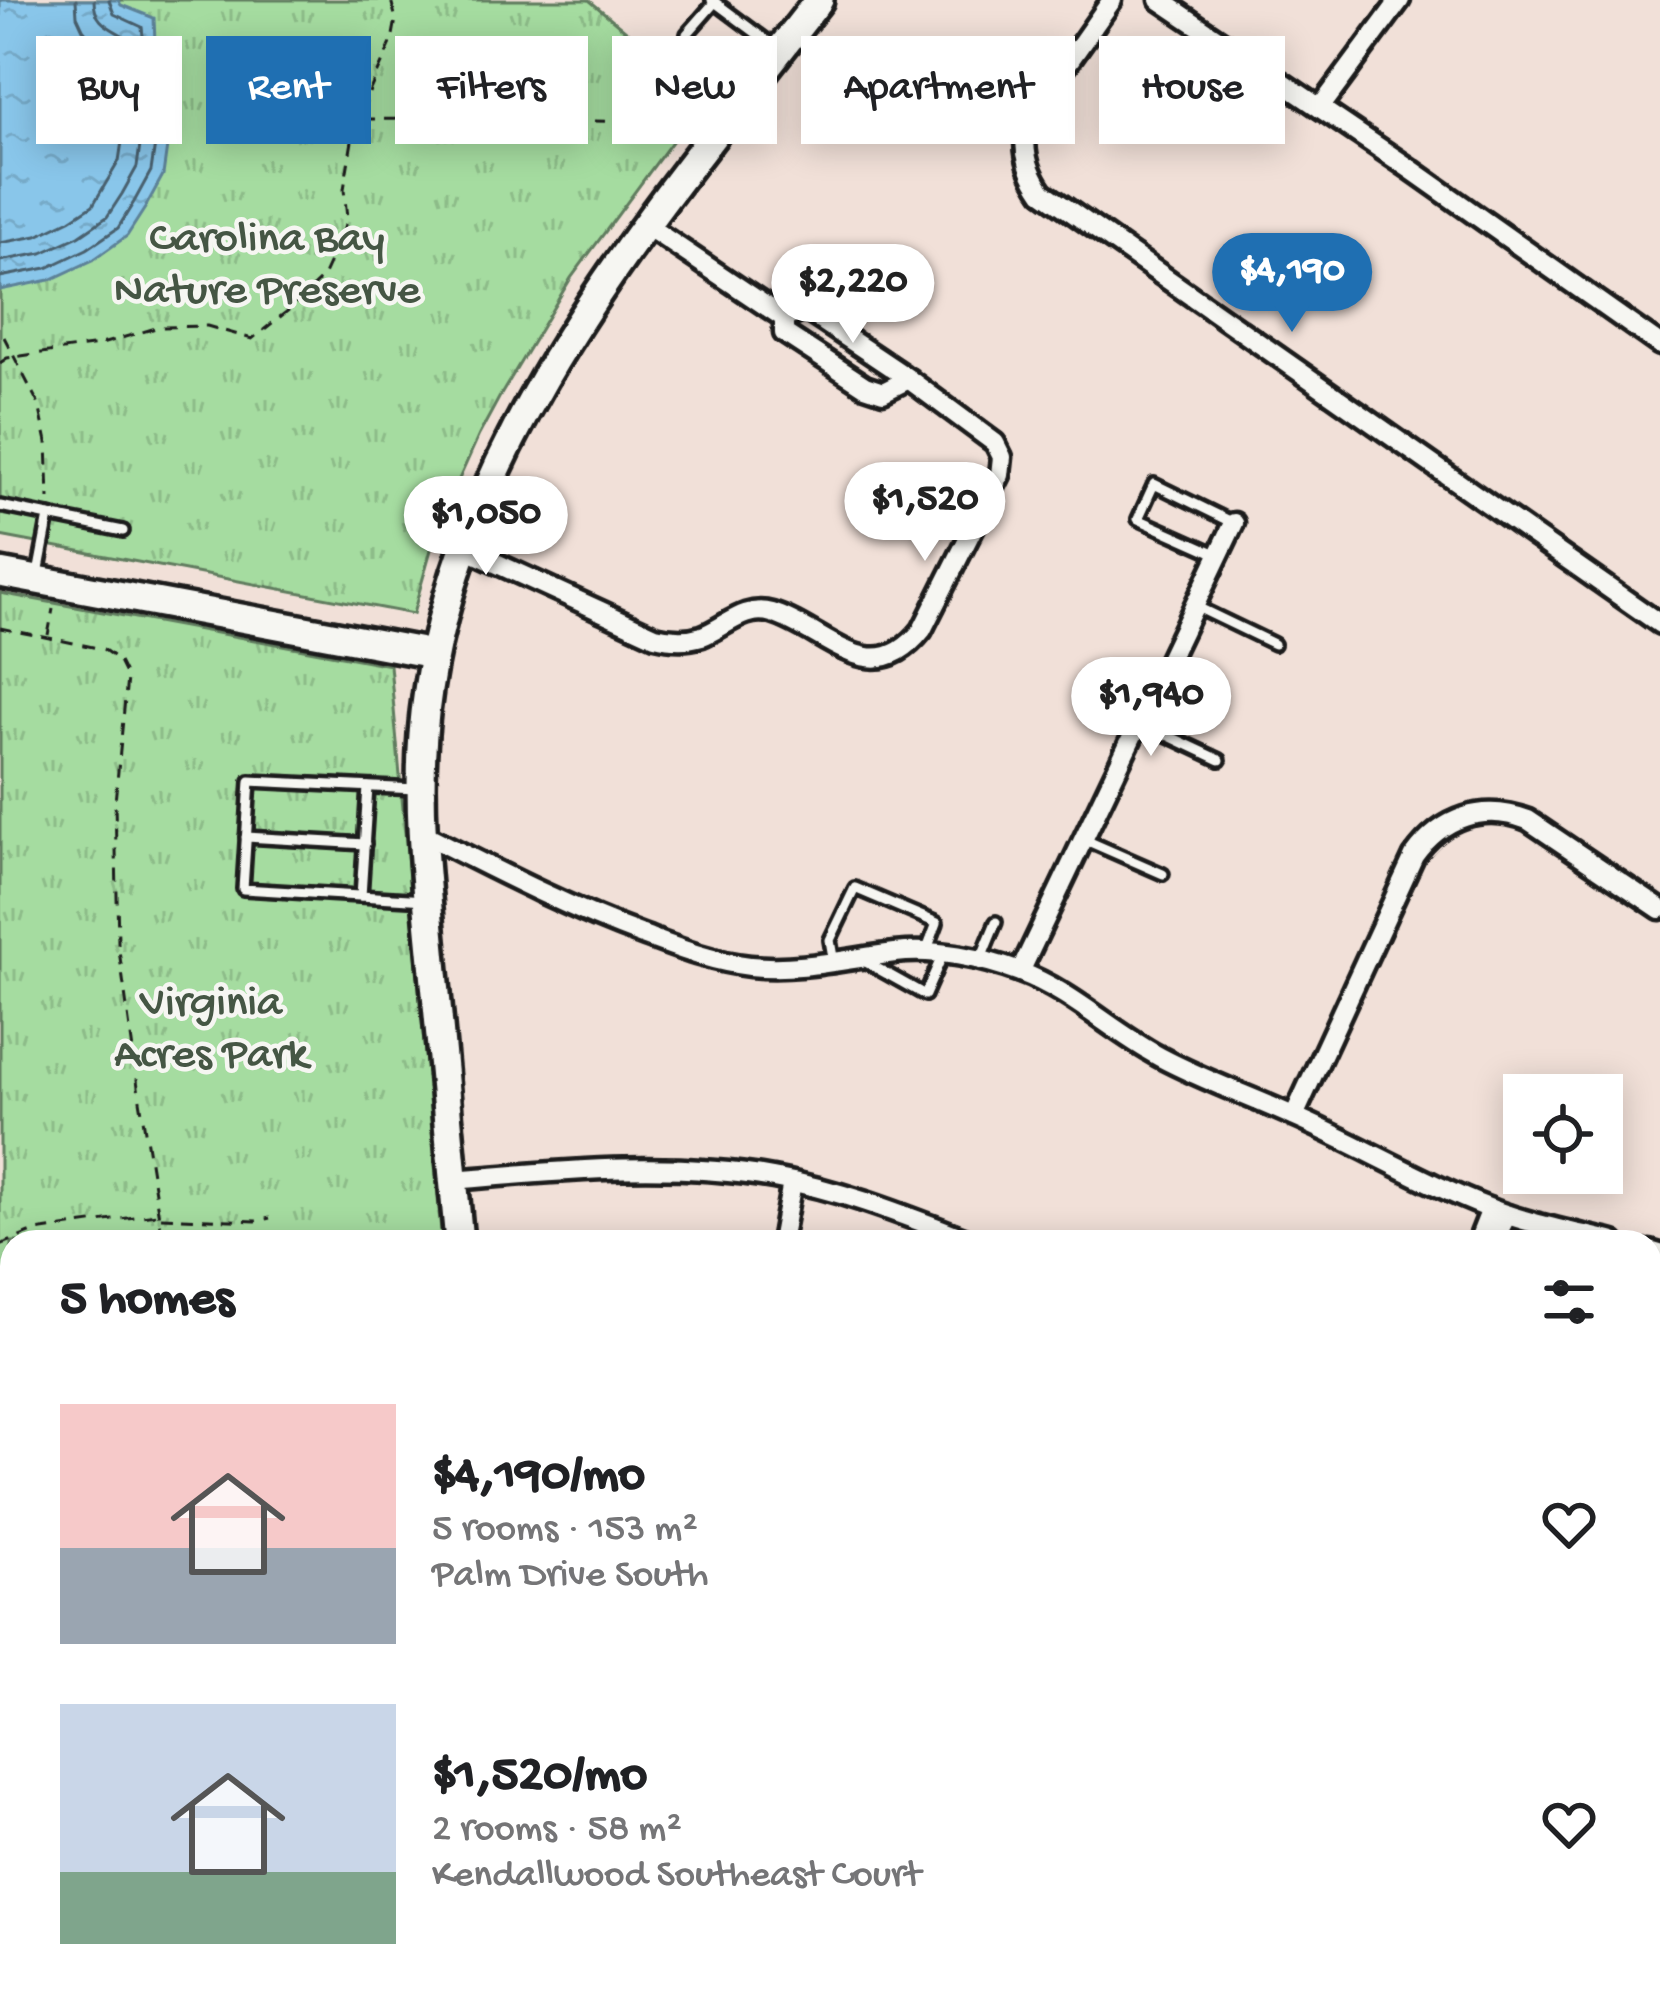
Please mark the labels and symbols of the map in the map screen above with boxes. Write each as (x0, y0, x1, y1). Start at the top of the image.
park label: Carolina Bay Nature Preserve (114, 214, 421, 319)
pin: $4,190 (1194, 233, 1390, 335)
pin: $2,220 (755, 244, 951, 346)
pin: $1,520 (827, 462, 1023, 564)
pin: $1,050 (388, 476, 584, 578)
pin: $1,940 (1053, 657, 1249, 759)
park label: Virginia Acres Park (114, 978, 312, 1083)

